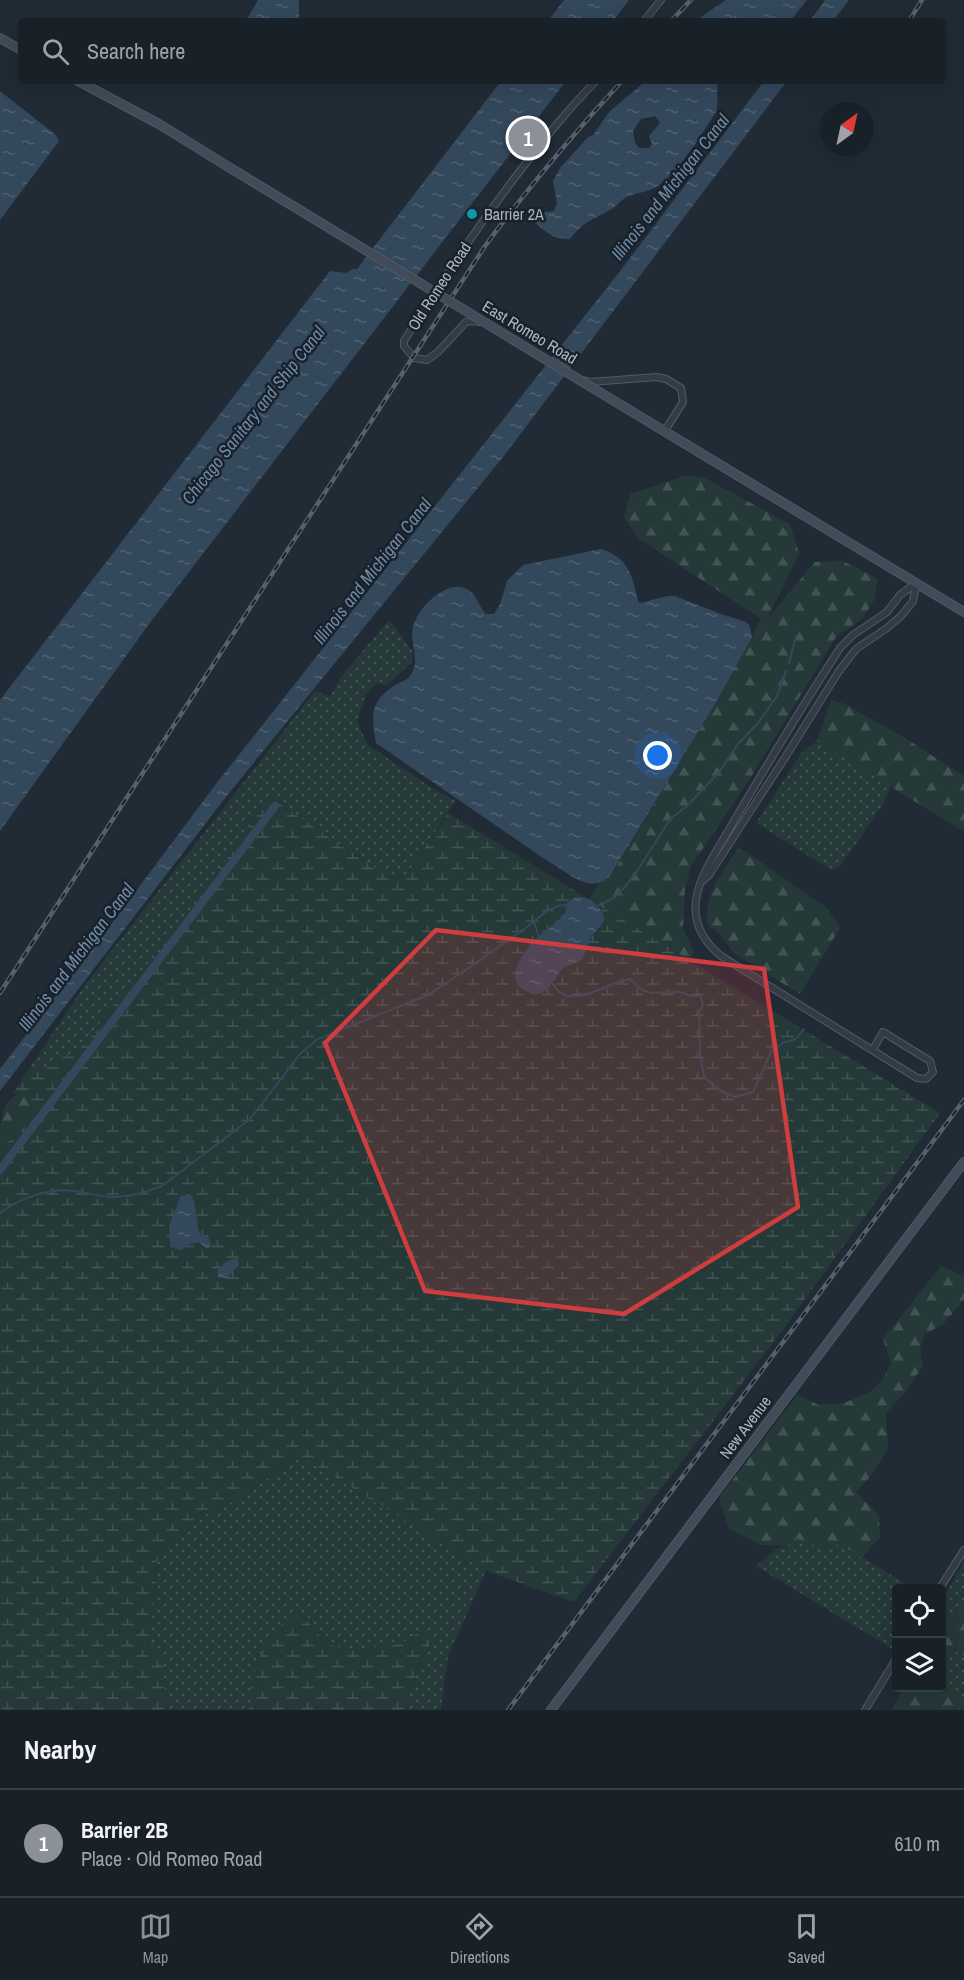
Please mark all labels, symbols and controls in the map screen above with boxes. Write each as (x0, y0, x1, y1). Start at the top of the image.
search box (18, 18, 946, 84)
icon: search (39, 35, 72, 68)
text: Search here (87, 36, 185, 66)
north arrow (820, 102, 874, 156)
water label: Illinois and Michigan Canal (605, 108, 735, 265)
pin: 1 (508, 116, 548, 160)
place label: Barrier 2A (484, 203, 544, 225)
marker: Barrier 2A (465, 207, 479, 221)
street label: Old Romeo Road (402, 237, 476, 335)
street label: East Romeo Road (478, 295, 582, 369)
water label: Chicago Sanitary and Ship Canal (175, 320, 331, 509)
water label: Illinois and Michigan Canal (307, 492, 437, 649)
your location (643, 741, 672, 770)
water label: Illinois and Michigan Canal (12, 877, 140, 1036)
street label: New Avenue (714, 1391, 776, 1463)
map controls (892, 1584, 946, 1692)
button: locate (892, 1584, 946, 1638)
button: layers (892, 1638, 946, 1692)
text: Nearby (24, 1732, 96, 1767)
text: Barrier 2B (81, 1815, 168, 1845)
text: 1 (39, 1830, 48, 1857)
text: 610 m (894, 1830, 940, 1857)
text: Place · Old Romeo Road (81, 1845, 262, 1872)
tab: Map (139, 1910, 172, 1968)
tab: Directions (450, 1910, 510, 1968)
tab: Saved (788, 1910, 825, 1968)

